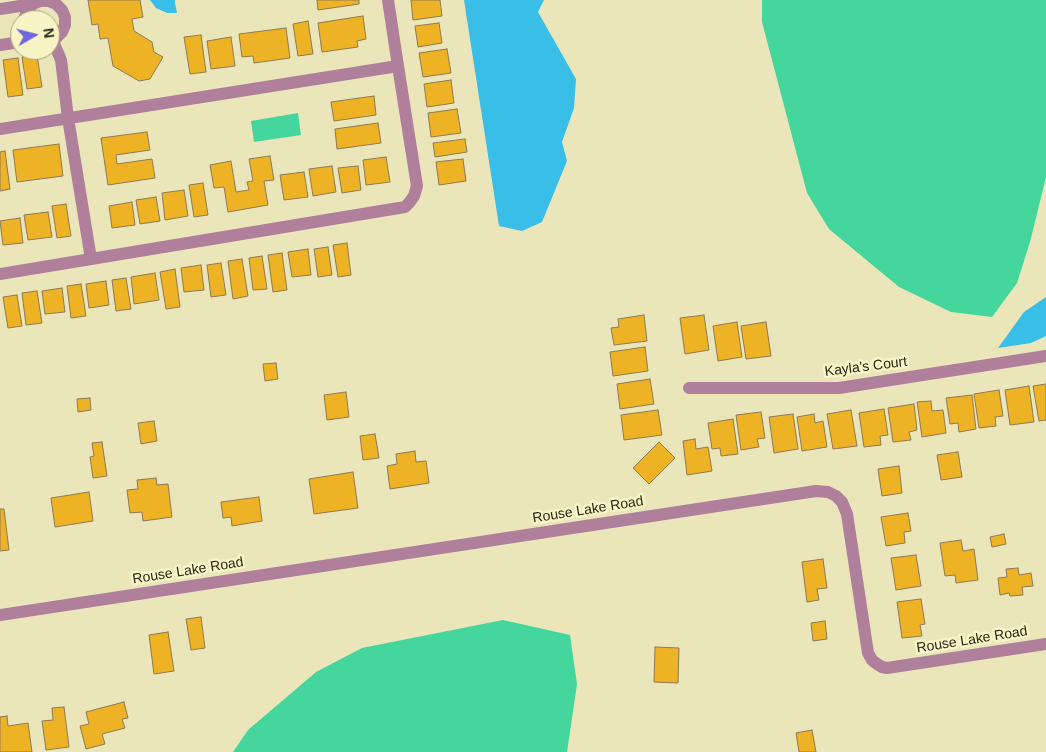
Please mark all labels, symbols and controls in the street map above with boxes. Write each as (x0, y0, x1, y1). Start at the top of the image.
north arrow (10, 10, 60, 60)
text: N (40, 27, 57, 39)
street label: Kayla's Court (824, 354, 908, 380)
street label: Rouse Lake Road (531, 493, 645, 527)
street label: Rouse Lake Road (131, 554, 245, 588)
street label: Rouse Lake Road (915, 623, 1029, 657)

